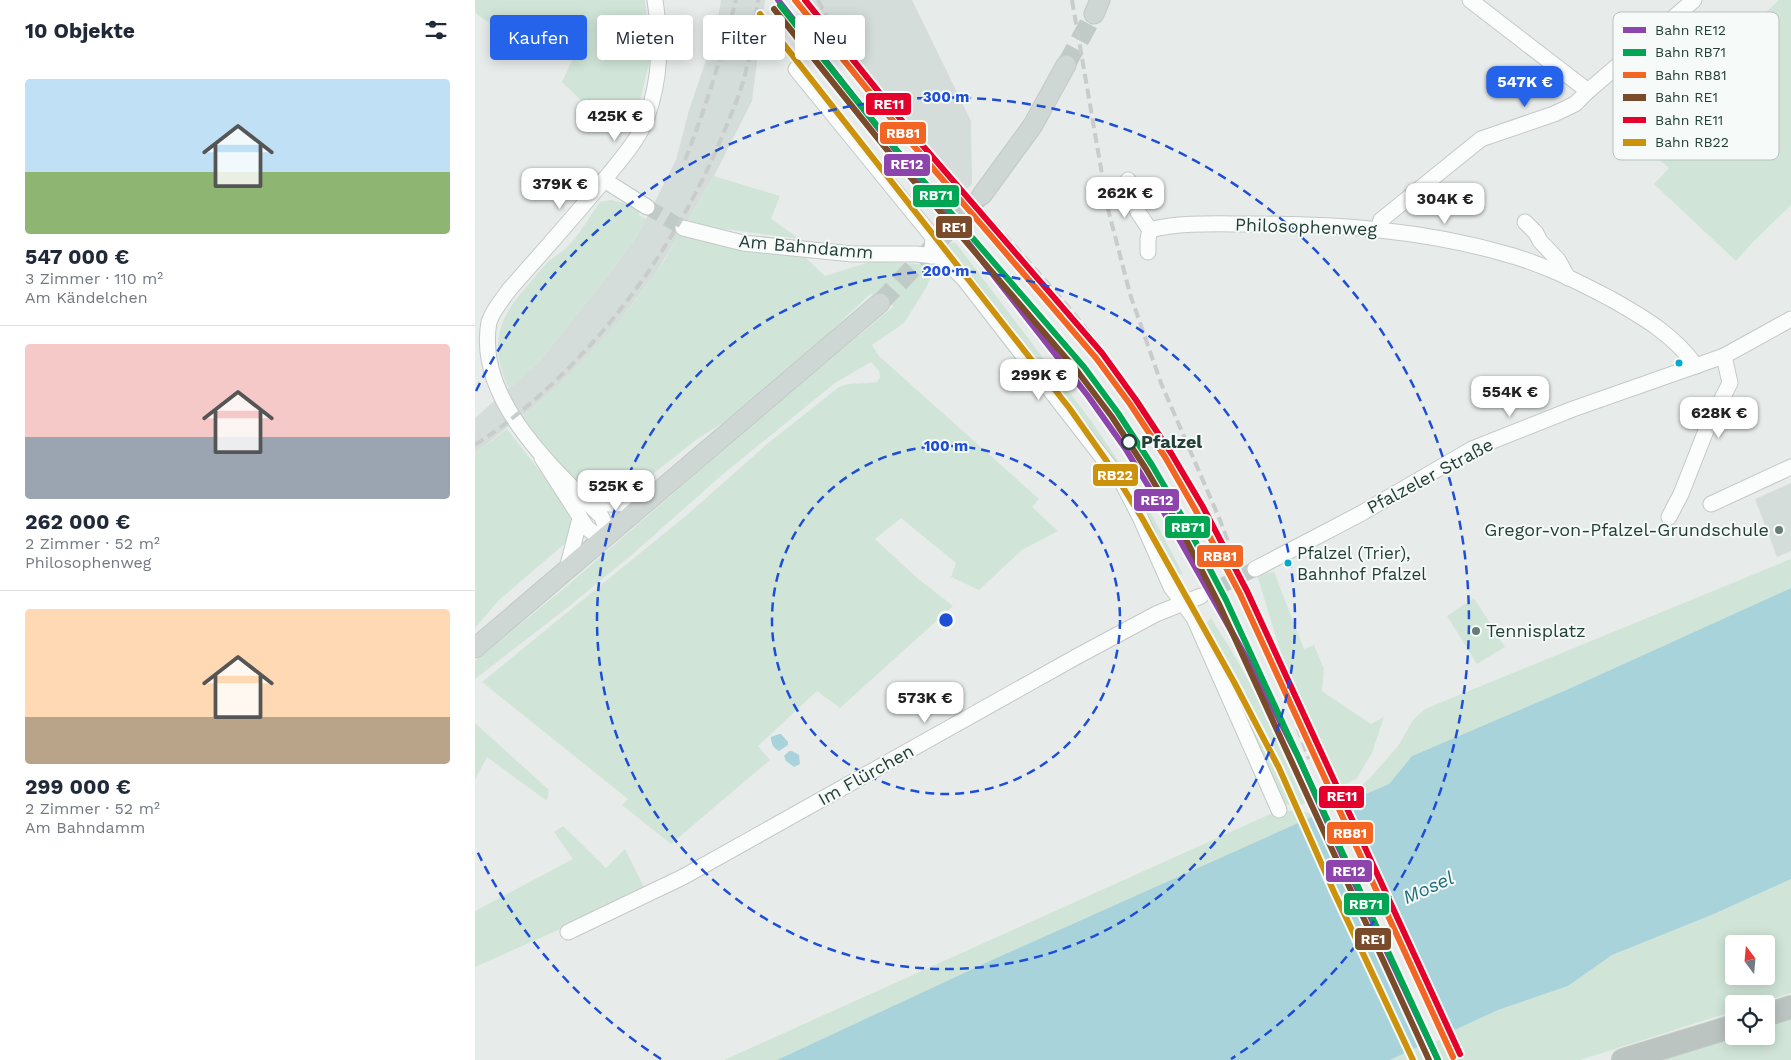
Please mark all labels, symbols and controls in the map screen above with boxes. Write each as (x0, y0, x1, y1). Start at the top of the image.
legend (1613, 12, 1779, 160)
chip: Kaufen (490, 15, 587, 60)
chip: Mieten (597, 15, 693, 60)
chip: Filter (703, 15, 785, 60)
chip: Neu (795, 15, 865, 60)
icon: filters (422, 16, 450, 44)
text: 10 Objekte (25, 18, 135, 43)
text: Bahn RE12 (1655, 22, 1726, 38)
text: Bahn RB71 (1655, 44, 1726, 60)
pin: 547K € (1484, 66, 1566, 108)
text: Bahn RB81 (1655, 67, 1727, 83)
text: 547K € (1497, 72, 1553, 91)
text: 300 m (923, 88, 969, 106)
text: Bahn RE1 (1655, 89, 1718, 105)
line badge: RE11 (865, 92, 912, 116)
text: RE11 (874, 96, 904, 112)
pin: 425K € (574, 100, 656, 142)
text: 425K € (587, 106, 643, 125)
icon: home (193, 111, 283, 201)
text: Bahn RE11 (1655, 112, 1723, 128)
line badge: RB81 (879, 121, 927, 145)
text: RB81 (886, 125, 920, 141)
text: Bahn RB22 (1655, 134, 1729, 150)
line badge: RE12 (883, 153, 931, 177)
text: RE12 (891, 156, 923, 172)
pin: 379K € (519, 168, 601, 210)
text: 379K € (532, 174, 588, 193)
pin: 262K € (1084, 176, 1166, 219)
pin: 304K € (1404, 182, 1486, 225)
text: 262K € (1097, 183, 1153, 202)
line badge: RB71 (912, 184, 960, 208)
text: RB71 (919, 187, 953, 203)
text: 304K € (1417, 189, 1473, 208)
street label: Philosophenweg (1235, 214, 1378, 239)
line badge: RE1 (935, 215, 973, 239)
text: RE1 (942, 219, 966, 235)
street label: Am Bahndamm (738, 230, 874, 263)
text: 547 000 € (25, 244, 129, 269)
text: 200 m (923, 262, 969, 280)
text: 3 Zimmer · 110 m² (25, 269, 163, 288)
text: Am Kändelchen (25, 288, 148, 307)
pin: 299K € (998, 358, 1080, 401)
unlabelled marker (1674, 358, 1684, 368)
text: 299K € (1011, 365, 1067, 384)
pin: 554K € (1469, 376, 1551, 418)
icon: home (193, 377, 283, 467)
text: 554K € (1482, 382, 1538, 401)
pin: 628K € (1678, 396, 1760, 439)
text: 628K € (1691, 403, 1747, 422)
place label: Pfalzel (1141, 431, 1202, 452)
street label: Pfalzeler Straße (1363, 433, 1496, 518)
marker: Pfalzel (1121, 434, 1137, 450)
text: 100 m (924, 437, 968, 455)
line badge: RB22 (1092, 463, 1139, 487)
text: RB22 (1097, 467, 1133, 483)
pin: 525K € (575, 470, 657, 512)
text: 525K € (588, 476, 644, 495)
line badge: RE12 (1133, 488, 1180, 512)
text: RE12 (1141, 492, 1173, 508)
text: 262 000 € (25, 509, 130, 534)
line badge: RB71 (1164, 515, 1211, 539)
text: RB71 (1171, 519, 1205, 535)
place label: Gregor-von-Pfalzel-Grundschule (1484, 519, 1769, 540)
marker: Gregor-von-Pfalzel-Grundschule (1773, 524, 1785, 536)
text: 2 Zimmer · 52 m² (25, 534, 160, 553)
place label: Pfalzel (Trier), Bahnhof Pfalzel (1297, 543, 1427, 584)
line badge: RB81 (1196, 544, 1244, 568)
text: RB81 (1203, 548, 1237, 564)
text: Philosophenweg (25, 553, 151, 572)
marker: Pfalzel (Trier), Bahnhof Pfalzel (1283, 558, 1293, 568)
centre of rings (937, 611, 955, 629)
place label: Tennisplatz (1486, 620, 1586, 641)
marker: Tennisplatz (1470, 625, 1482, 637)
icon: home (193, 642, 283, 732)
pin: 573K € (884, 682, 966, 724)
text: 573K € (898, 688, 952, 707)
street label: Im Flürchen (814, 740, 917, 809)
text: 299 000 € (25, 774, 131, 799)
line badge: RE11 (1318, 785, 1365, 809)
text: RE11 (1327, 788, 1357, 804)
text: 2 Zimmer · 52 m² (25, 799, 160, 818)
text: Am Bahndamm (25, 818, 145, 837)
line badge: RB81 (1326, 821, 1374, 845)
text: RB81 (1333, 825, 1367, 841)
line badge: RE12 (1325, 859, 1373, 883)
text: RE12 (1333, 863, 1365, 879)
water label: Mosel (1399, 866, 1457, 909)
line badge: RB71 (1343, 892, 1390, 916)
text: RB71 (1349, 896, 1383, 912)
line badge: RE1 (1354, 927, 1392, 951)
text: RE1 (1361, 931, 1385, 947)
north arrow (1725, 935, 1775, 985)
map controls (1725, 935, 1775, 1045)
button: locate (1725, 995, 1775, 1045)

